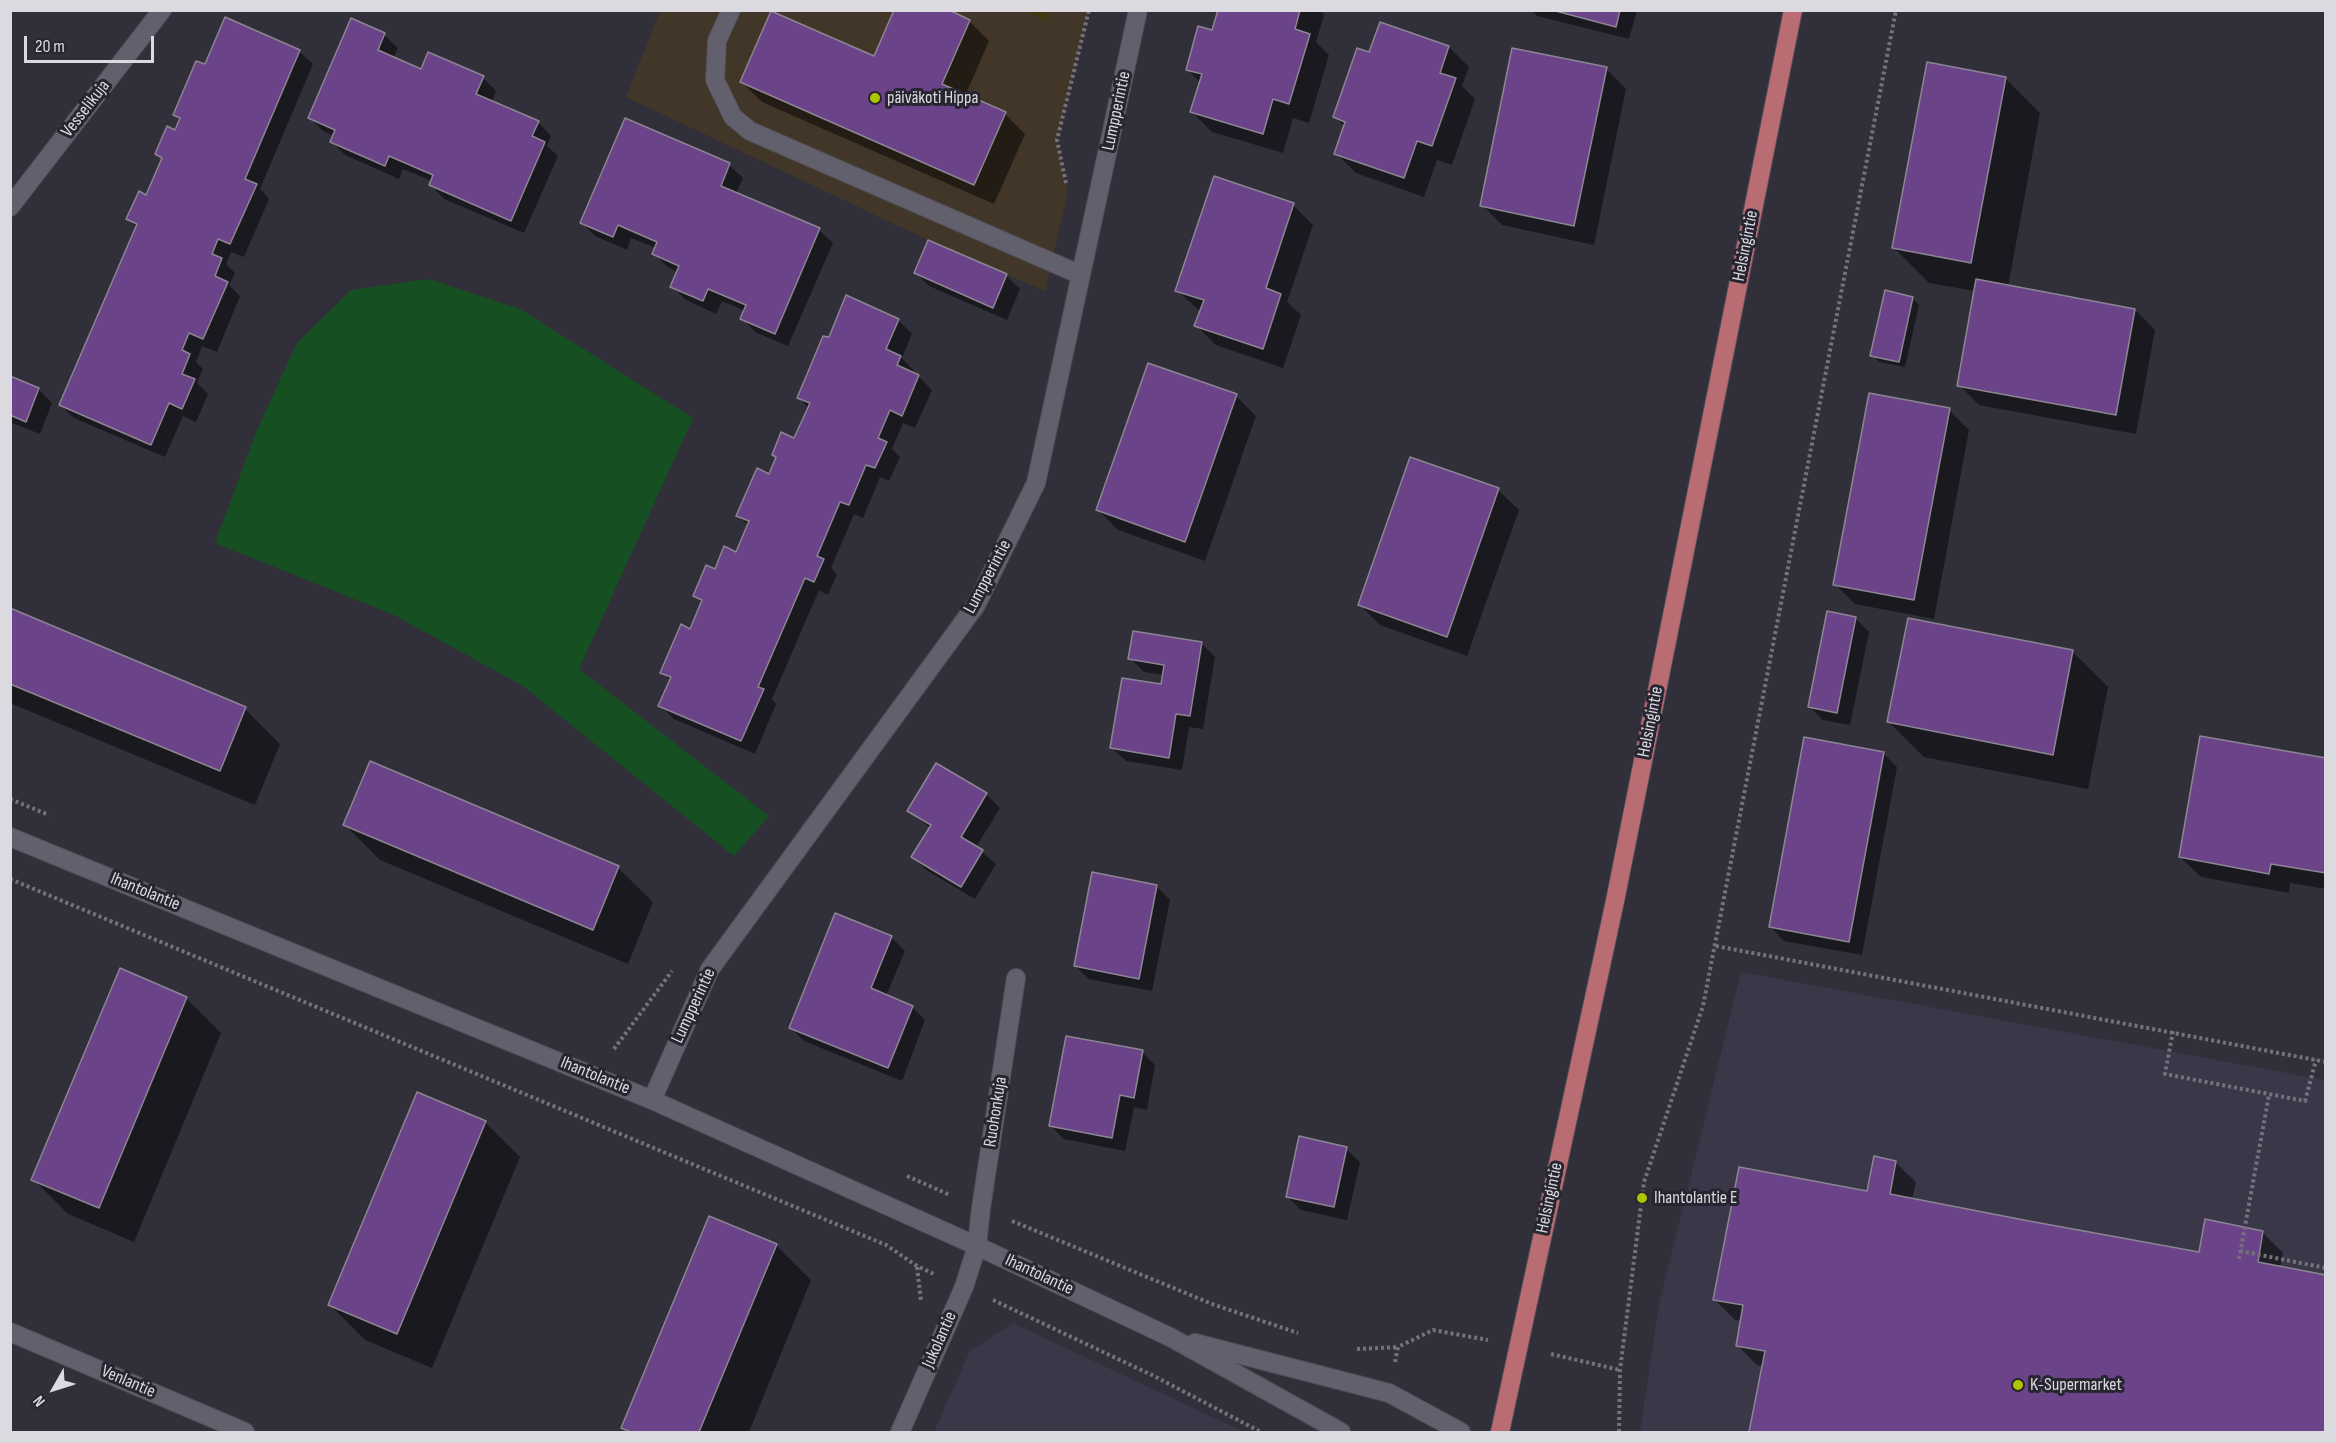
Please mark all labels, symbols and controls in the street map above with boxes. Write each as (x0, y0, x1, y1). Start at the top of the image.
scale bar (27, 24, 158, 62)
text: 20 m (35, 36, 65, 57)
street label: Lumpperintie (1098, 69, 1136, 153)
street label: Vesselikuja (57, 76, 115, 142)
place label: päiväkoti Hippa (887, 87, 978, 109)
marker: päiväkoti Hippa (868, 91, 882, 105)
street label: Helsingintie (1729, 209, 1763, 283)
street label: Lumpperintie (960, 536, 1016, 618)
street label: Helsingintie (1634, 685, 1668, 759)
street label: Ihantolantie (107, 868, 183, 916)
street label: Lumpperintie (667, 965, 721, 1047)
street label: Ihantolantie (557, 1052, 633, 1100)
street label: Ruohonkuja (980, 1075, 1012, 1149)
street label: Helsingintie (1532, 1161, 1568, 1235)
place label: Ihantolantie E (1654, 1187, 1737, 1209)
marker: Ihantolantie E (1635, 1191, 1649, 1205)
street label: Ihantolantie (1001, 1250, 1077, 1300)
street label: Jukolantie (918, 1308, 962, 1372)
north arrow (24, 1359, 84, 1419)
street label: Venlantie (98, 1361, 158, 1403)
place label: K-Supermarket (2030, 1374, 2122, 1396)
marker: K-Supermarket (2011, 1378, 2025, 1392)
text: N (30, 1391, 50, 1410)

